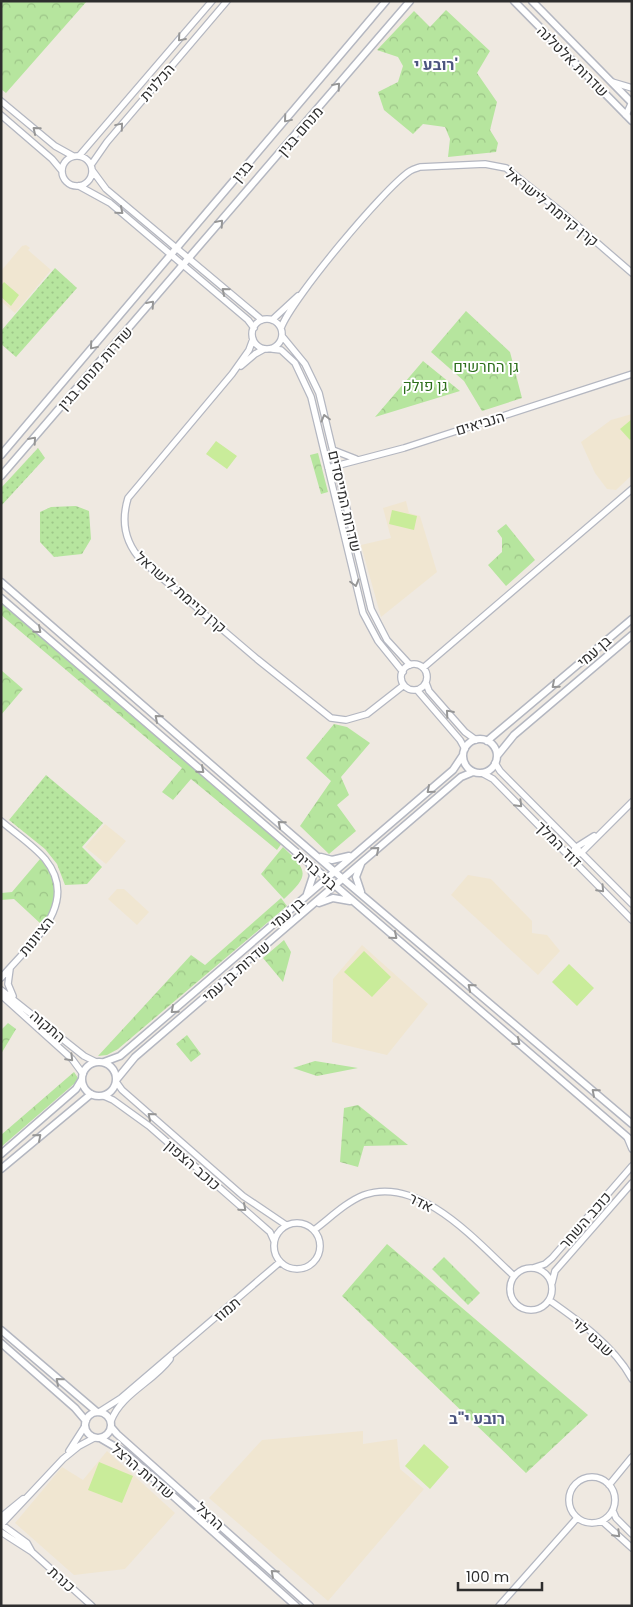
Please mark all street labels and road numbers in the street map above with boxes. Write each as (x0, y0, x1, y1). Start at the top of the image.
street label: שדרות אלטלנה (533, 21, 613, 101)
street label: הכלנית (135, 59, 179, 105)
street label: מנחם בגין (272, 101, 328, 161)
street label: בגין (227, 156, 257, 186)
street label: קרן קיימת לישראל (501, 163, 603, 251)
street label: שדרות מנחם בגין (53, 321, 137, 415)
street label: הנביאים (453, 406, 507, 440)
street label: שדרות המייסדים (323, 448, 367, 554)
street label: קרן קיימת לישראל (131, 546, 231, 638)
street label: בן עמי (572, 630, 616, 672)
street label: דוד המלך (531, 816, 587, 872)
street label: בני ברית (290, 845, 342, 895)
street label: בן עמי (265, 892, 309, 934)
street label: הציונות (14, 912, 58, 960)
street label: שדרות בן עמי (197, 936, 275, 1006)
street label: התקוה (26, 1005, 70, 1047)
street label: כוכב הצפון (161, 1135, 225, 1195)
street label: אדר (405, 1187, 437, 1217)
street label: כוכב השחר (554, 1187, 616, 1253)
street label: תמוז (209, 1292, 245, 1326)
street label: שבט לוי (567, 1313, 619, 1361)
street label: שדרות הרצל (107, 1438, 179, 1504)
street label: הרצל (191, 1497, 229, 1535)
street label: כנרת (44, 1561, 80, 1597)

